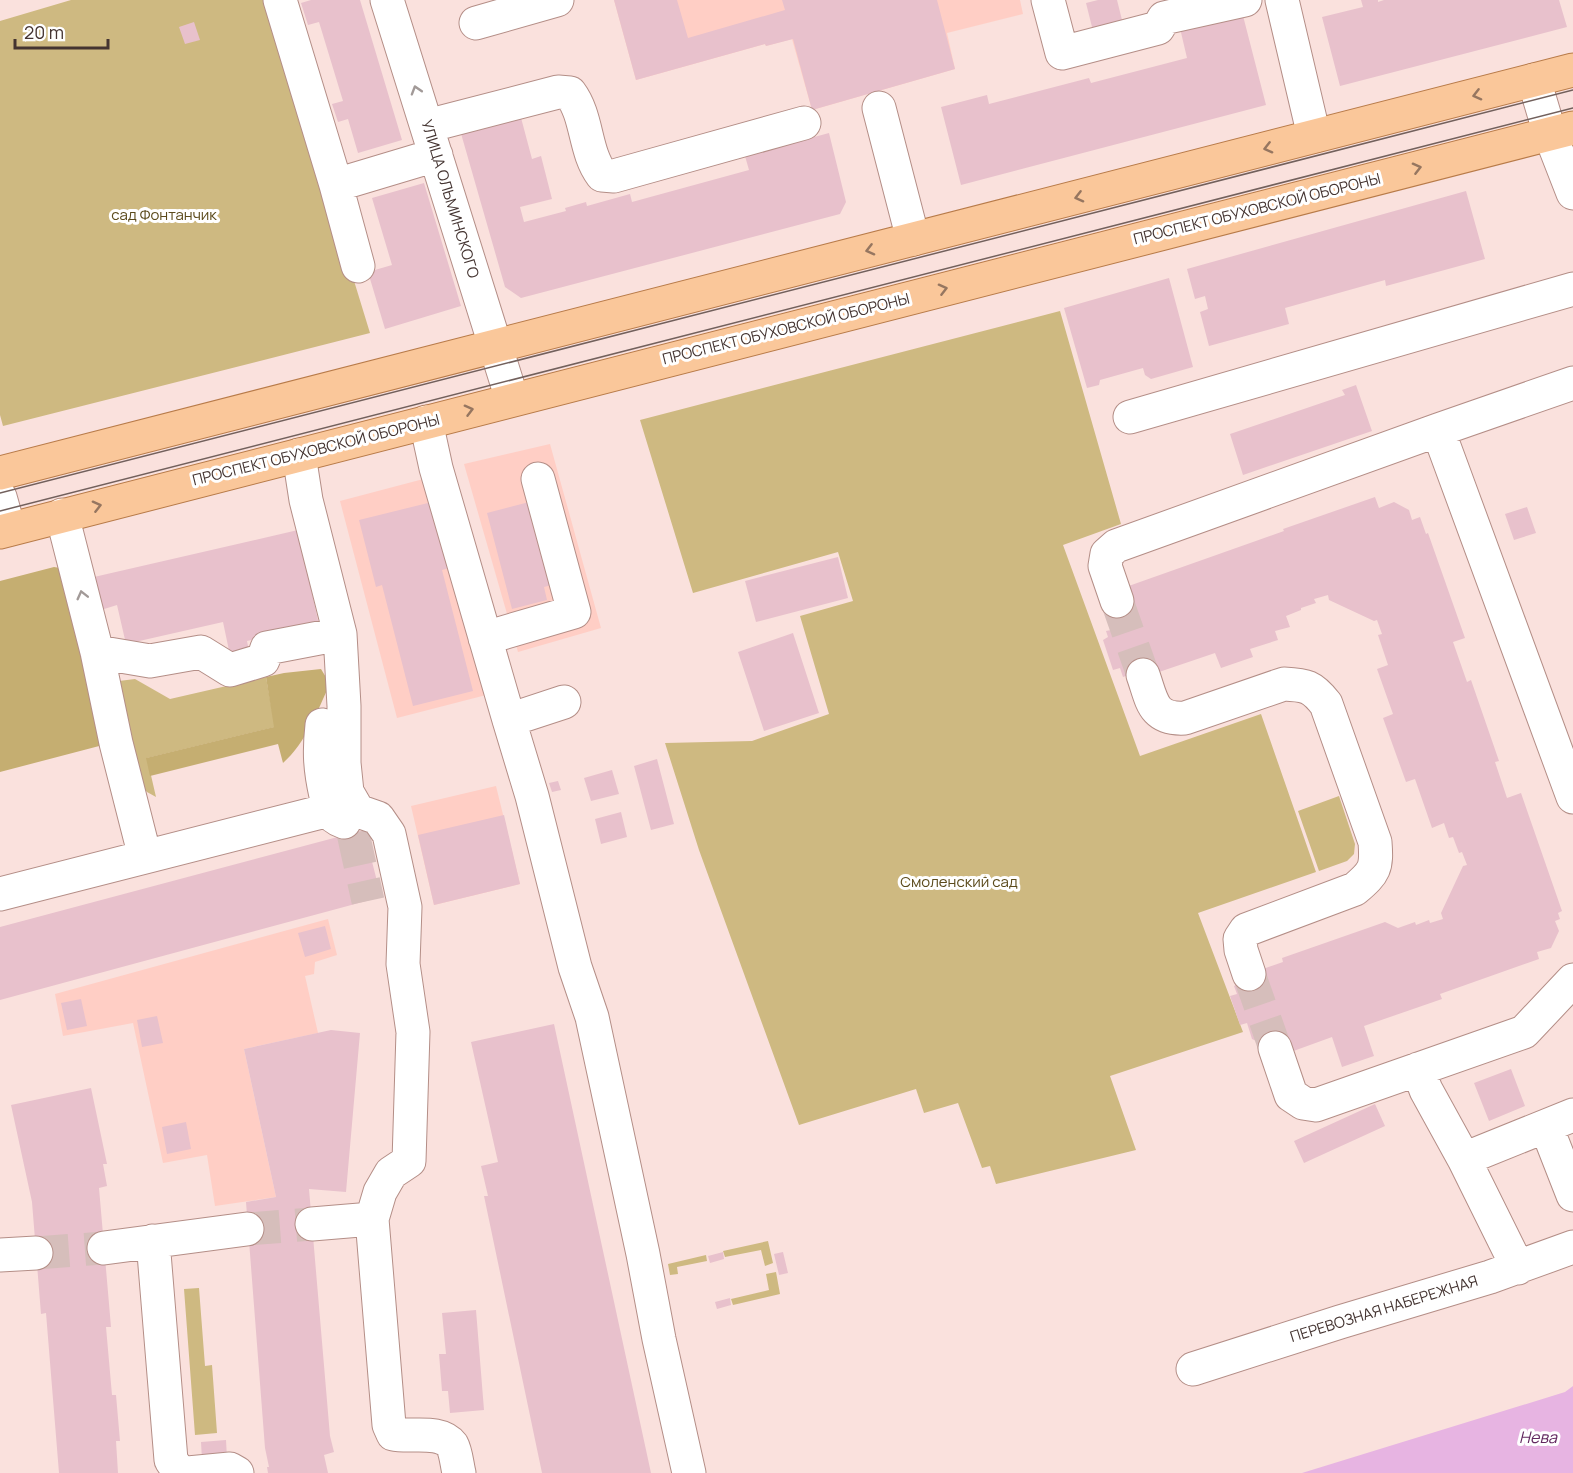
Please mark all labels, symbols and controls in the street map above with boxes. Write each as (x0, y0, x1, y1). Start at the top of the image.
scale bar (15, 12, 108, 50)
text: 20 m (24, 20, 64, 44)
one-way arrow (410, 85, 423, 96)
one-way arrow (1472, 87, 1482, 100)
street label: УЛИЦА ОЛЬМИНСКОГО (416, 117, 485, 281)
one-way arrow (1263, 141, 1273, 154)
one-way arrow (1411, 163, 1421, 175)
street label: ПРОСПЕКТ ОБУХОВСКОЙ ОБОРОНЫ (1131, 168, 1383, 249)
one-way arrow (1074, 190, 1085, 202)
park label: сад Фонтанчик (111, 204, 217, 225)
one-way arrow (865, 243, 875, 256)
one-way arrow (938, 284, 948, 297)
street label: ПРОСПЕКТ ОБУХОВСКОЙ ОБОРОНЫ (660, 288, 912, 369)
one-way arrow (464, 405, 474, 418)
street label: ПРОСПЕКТ ОБУХОВСКОЙ ОБОРОНЫ (190, 409, 442, 490)
one-way arrow (92, 501, 102, 514)
one-way arrow (77, 590, 90, 600)
park label: Смоленский сад (900, 871, 1018, 892)
street label: ПЕРЕВОЗНАЯ НАБЕРЕЖНАЯ (1287, 1270, 1480, 1347)
water label: Нева (1519, 1426, 1558, 1448)

